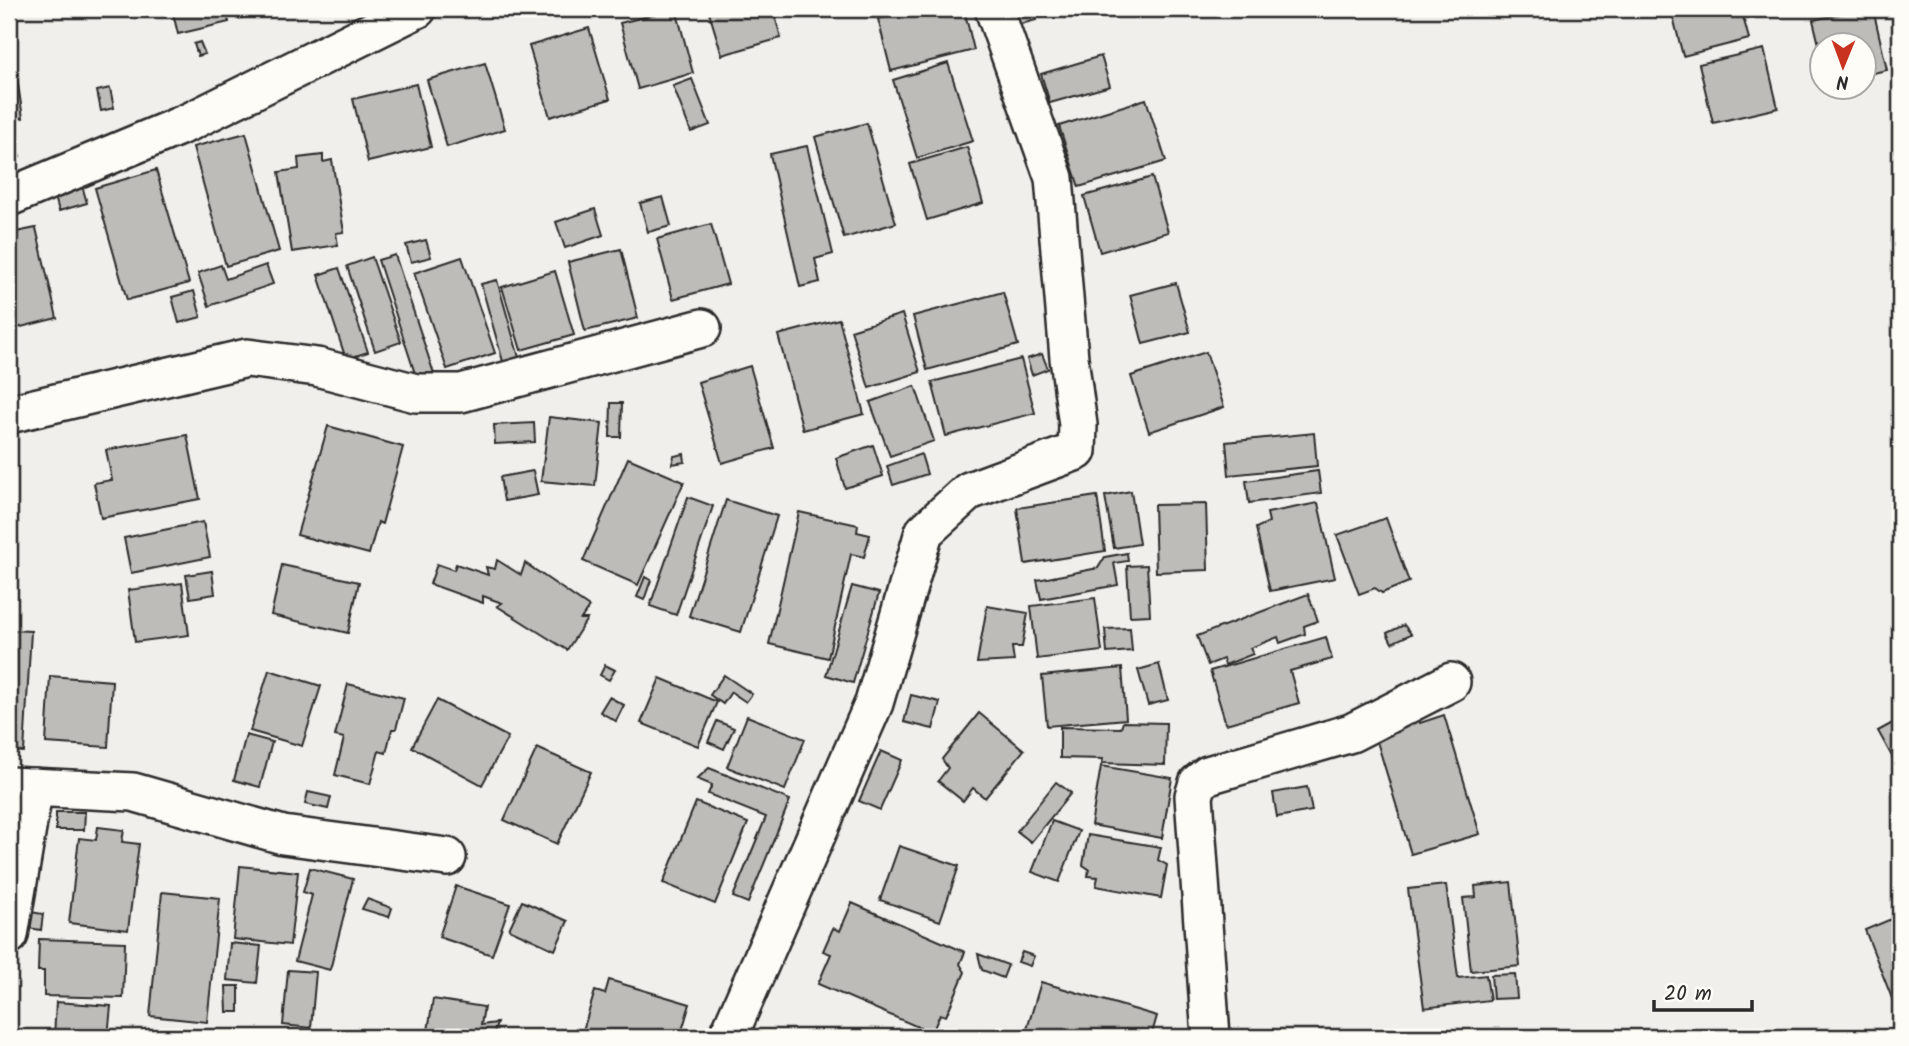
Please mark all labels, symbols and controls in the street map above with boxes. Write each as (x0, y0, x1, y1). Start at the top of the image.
north arrow (1808, 32, 1878, 102)
text: N (1836, 66, 1849, 96)
scale bar (1654, 969, 1752, 1013)
text: 20 m (1664, 978, 1712, 1011)

